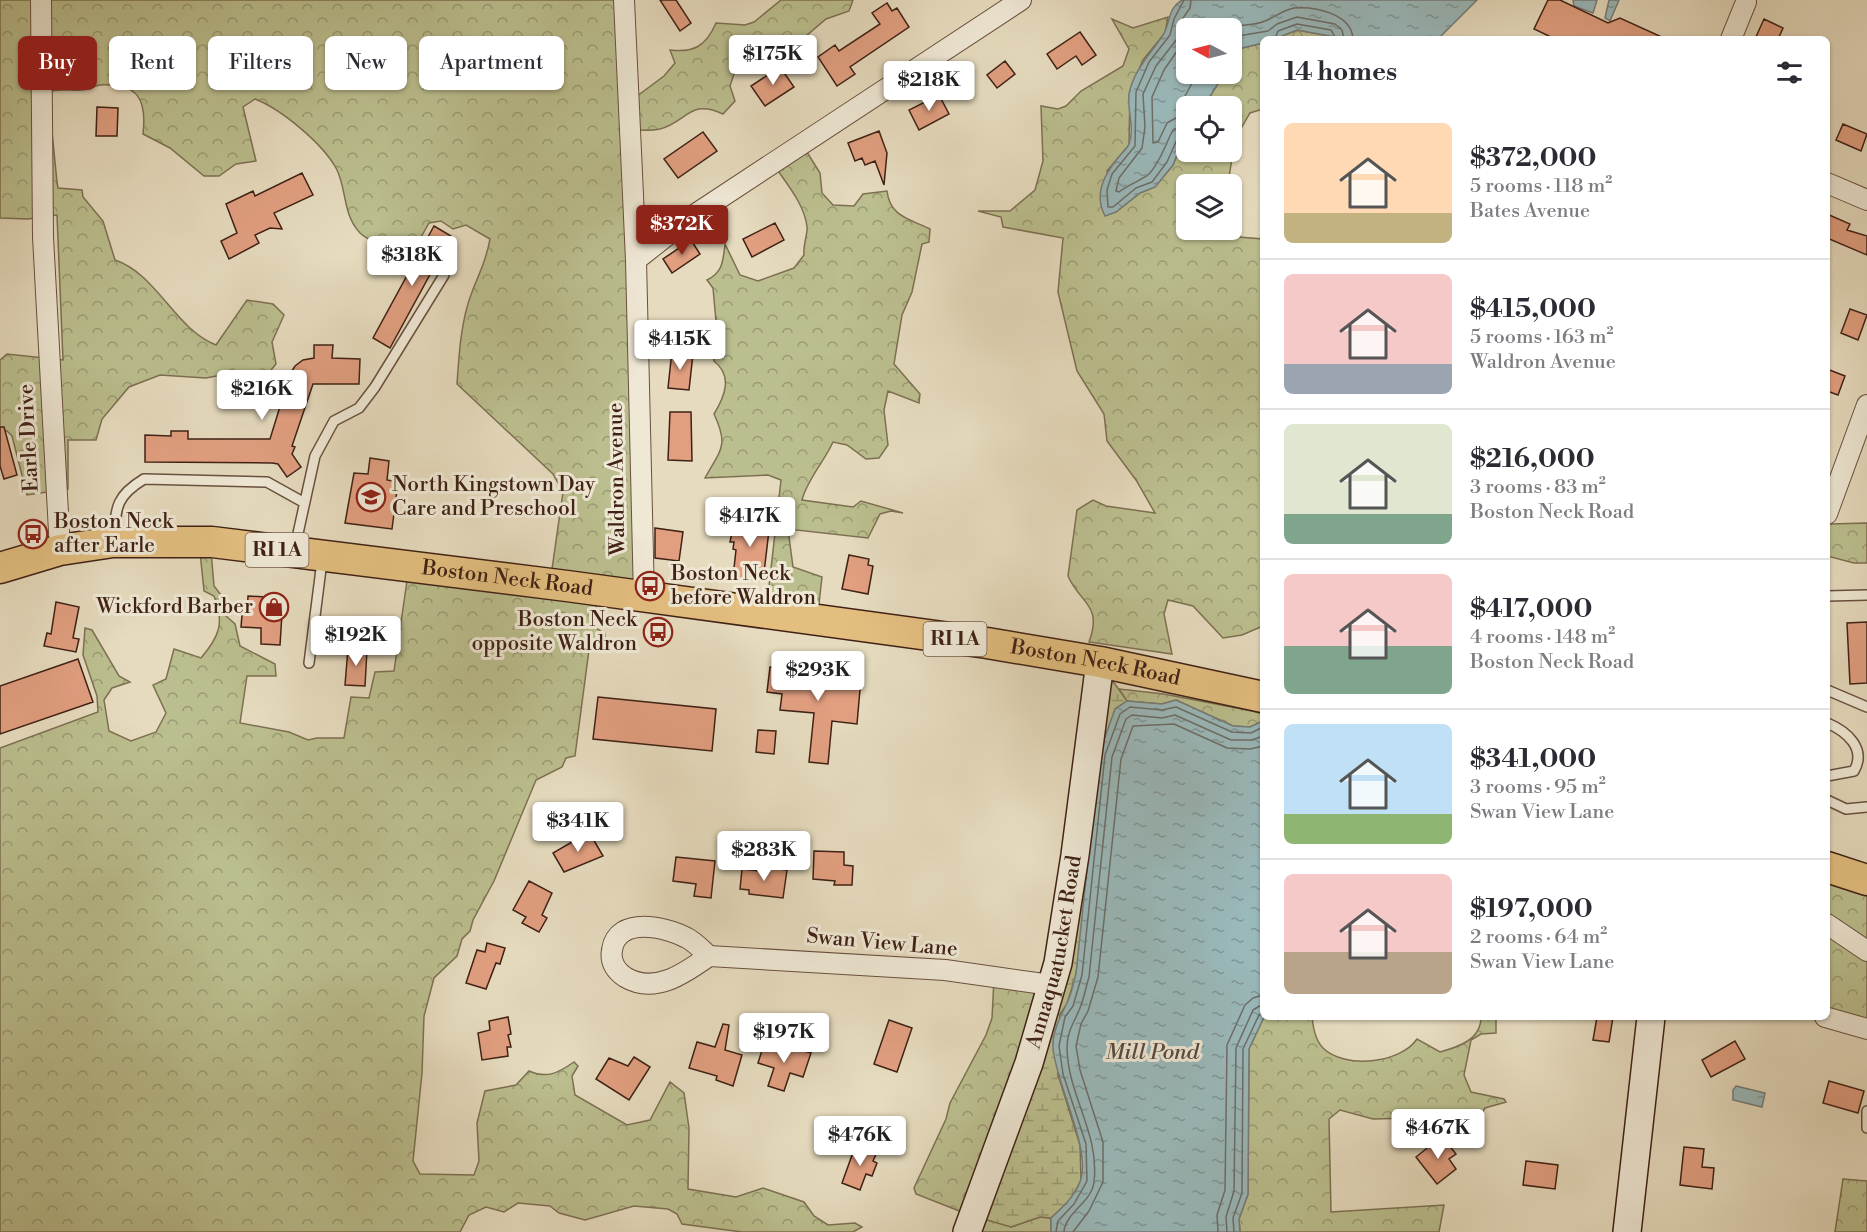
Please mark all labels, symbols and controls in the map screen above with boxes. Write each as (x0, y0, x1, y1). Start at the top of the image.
north arrow (1176, 18, 1242, 84)
map controls (1176, 18, 1242, 240)
pin: $175K (731, 35, 815, 86)
chip: Buy (18, 36, 97, 90)
chip: Rent (109, 36, 196, 90)
chip: Filters (208, 36, 313, 90)
chip: New (325, 36, 407, 90)
chip: Apartment (419, 36, 564, 90)
text: $175K (743, 42, 803, 67)
text: 14 homes (1284, 56, 1397, 88)
icon: filters (1773, 56, 1806, 89)
pin: $218K (887, 61, 971, 112)
text: $218K (898, 68, 960, 93)
button: locate (1176, 96, 1242, 162)
text: $372,000 (1470, 142, 1596, 174)
icon: home (1332, 147, 1404, 219)
button: layers (1176, 174, 1242, 240)
text: 5 rooms · 118 m² (1470, 174, 1612, 199)
text: Bates Avenue (1470, 199, 1590, 224)
pin: $372K (640, 205, 724, 256)
text: $372K (650, 212, 714, 237)
pin: $318K (370, 236, 454, 287)
text: $318K (381, 243, 443, 268)
text: $415,000 (1470, 293, 1596, 325)
icon: home (1332, 298, 1404, 370)
pin: $415K (638, 320, 722, 371)
text: 5 rooms · 163 m² (1470, 325, 1614, 350)
text: $415K (648, 327, 712, 352)
text: Waldron Avenue (1470, 350, 1616, 375)
pin: $216K (220, 370, 304, 421)
text: $216K (231, 377, 293, 402)
street label: Earle Drive (13, 383, 45, 493)
street label: Waldron Avenue (603, 402, 631, 557)
text: $216,000 (1470, 443, 1595, 475)
icon: home (1332, 448, 1404, 520)
place label: North Kingstown Day Care and Preschool (392, 472, 596, 522)
text: 3 rooms · 83 m² (1470, 475, 1606, 500)
school or university icon: North Kingstown Day Care and Preschool (355, 481, 387, 513)
pin: $417K (708, 497, 792, 548)
text: Boston Neck Road (1470, 500, 1634, 525)
text: $417K (719, 504, 781, 529)
place label: Boston Neck after Earle (53, 509, 174, 559)
bus stop icon: Boston Neck after Earle (17, 518, 49, 550)
road number: RI 1A (246, 533, 308, 567)
street label: Boston Neck Road (419, 555, 595, 602)
place label: Boston Neck before Waldron (670, 561, 816, 611)
bus stop icon: Boston Neck before Waldron (634, 570, 666, 602)
shop icon: Wickford Barber (258, 591, 290, 623)
text: $417,000 (1470, 593, 1592, 625)
place label: Wickford Barber (95, 594, 253, 620)
icon: home (1332, 598, 1404, 670)
place label: Boston Neck opposite Waldron (471, 607, 638, 657)
pin: $192K (314, 616, 398, 667)
bus stop icon: Boston Neck opposite Waldron (642, 616, 674, 648)
road number: RI 1A (924, 622, 986, 656)
text: $192K (325, 623, 387, 648)
text: 4 rooms · 148 m² (1470, 625, 1615, 650)
street label: Boston Neck Road (1007, 634, 1183, 692)
text: Boston Neck Road (1470, 650, 1634, 675)
pin: $293K (776, 651, 860, 702)
text: $293K (785, 658, 851, 683)
text: $341,000 (1470, 743, 1596, 775)
icon: home (1332, 748, 1404, 820)
text: 3 rooms · 95 m² (1470, 775, 1606, 800)
text: Swan View Lane (1470, 800, 1614, 825)
pin: $341K (536, 802, 620, 853)
text: $341K (546, 809, 610, 834)
pin: $283K (722, 831, 806, 882)
text: $283K (731, 838, 797, 863)
street label: Annaquatucket Road (1020, 854, 1088, 1053)
text: $197,000 (1470, 893, 1593, 925)
icon: home (1332, 898, 1404, 970)
street label: Swan View Lane (805, 923, 959, 963)
text: 2 rooms · 64 m² (1470, 925, 1607, 950)
text: Swan View Lane (1470, 950, 1614, 975)
pin: $197K (742, 1013, 826, 1064)
text: $197K (753, 1020, 815, 1045)
water label: Mill Pond (1105, 1039, 1200, 1066)
pin: $467K (1396, 1109, 1480, 1160)
pin: $476K (818, 1116, 902, 1167)
text: $467K (1406, 1116, 1470, 1141)
text: $476K (828, 1123, 892, 1148)

